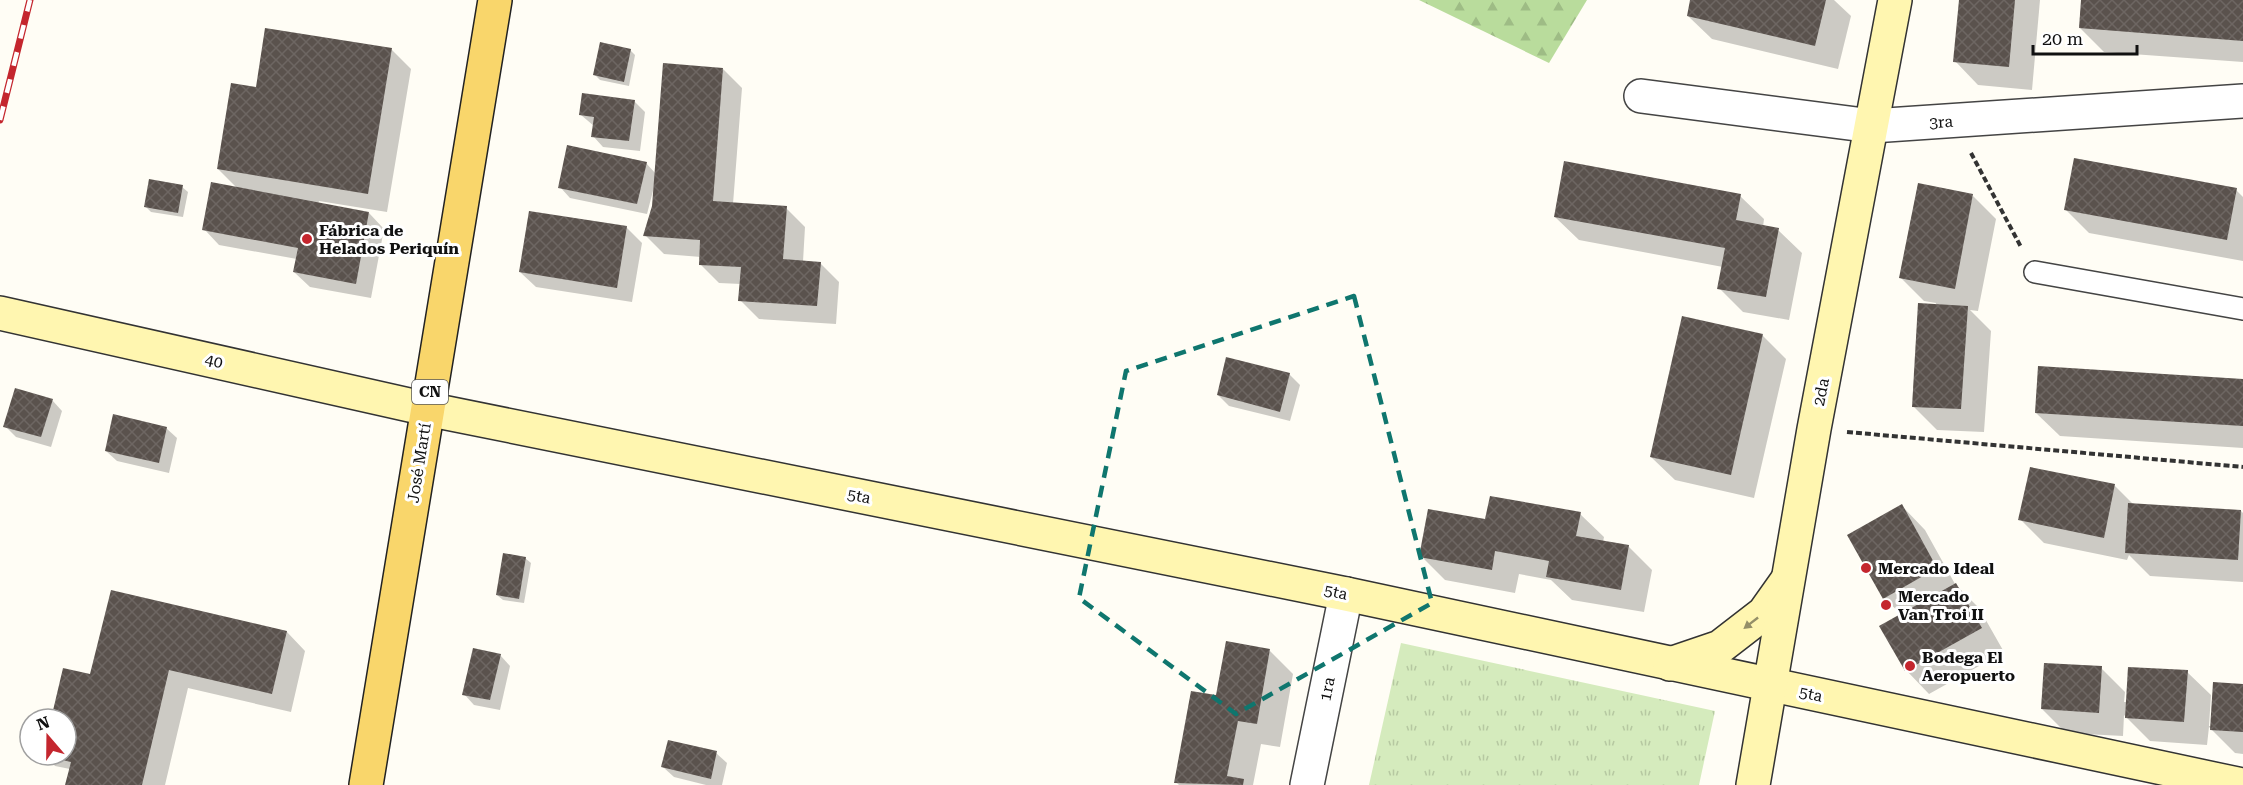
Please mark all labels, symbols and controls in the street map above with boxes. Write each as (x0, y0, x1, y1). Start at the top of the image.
scale bar (2033, 18, 2136, 56)
text: 20 m (2042, 28, 2083, 49)
street label: 3ra (1928, 112, 1954, 132)
place label: Fábrica de Helados Periquín (319, 221, 459, 258)
marker: Fábrica de Helados Periquín (300, 232, 314, 246)
street label: 40 (203, 350, 225, 372)
street label: 2da (1809, 376, 1833, 408)
road number: CN (412, 380, 448, 404)
street label: José Martí (403, 422, 435, 504)
street label: 5ta (846, 484, 873, 508)
place label: Mercado Ideal (1878, 559, 1995, 578)
marker: Mercado Ideal (1859, 561, 1873, 575)
street label: 5ta (1323, 580, 1350, 604)
place label: Mercado Van Troi II (1898, 587, 1984, 624)
marker: Mercado Van Troi II (1879, 598, 1893, 612)
one-way arrow (1744, 616, 1759, 628)
place label: Bodega El Aeropuerto (1922, 648, 2015, 685)
marker: Bodega El Aeropuerto (1903, 659, 1917, 673)
street label: 1ra (1315, 675, 1339, 703)
street label: 5ta (1798, 682, 1825, 706)
north arrow (18, 707, 78, 767)
text: N (34, 712, 52, 734)

